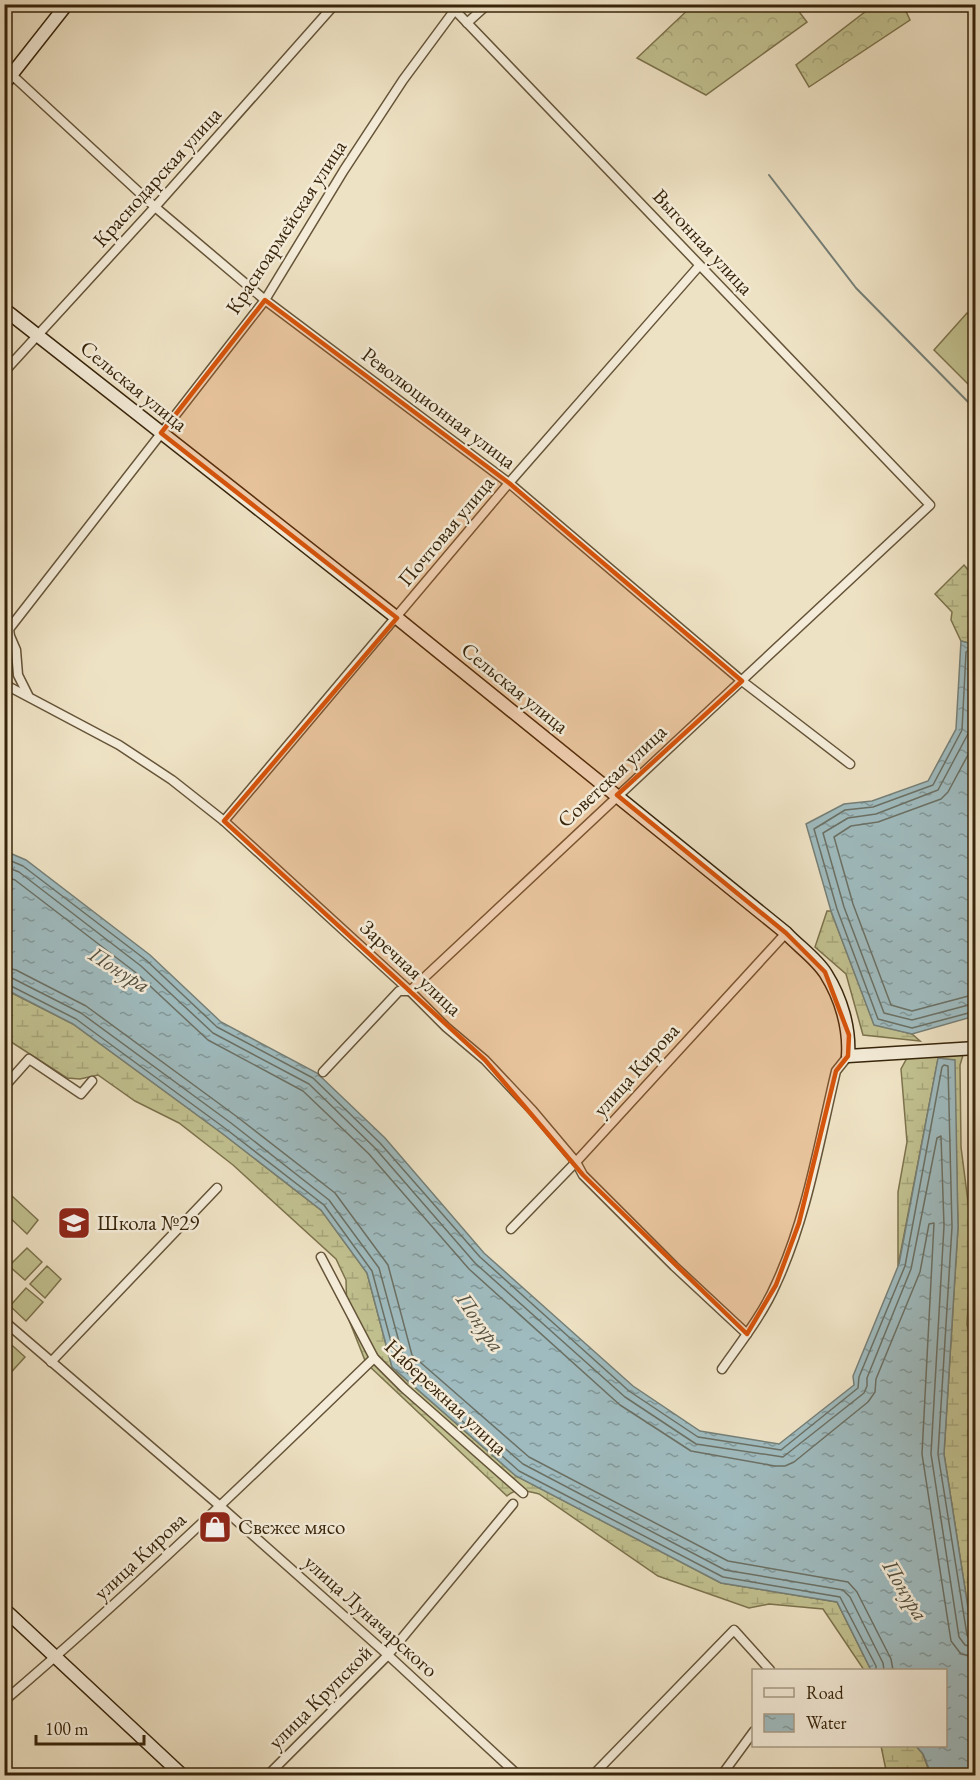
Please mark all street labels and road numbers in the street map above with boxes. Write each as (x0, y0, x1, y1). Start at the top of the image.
street label: Краснодарская улица (87, 100, 227, 252)
street label: Красноармейская улица (219, 134, 352, 319)
street label: Выгонная улица (647, 183, 760, 301)
street label: Сельская улица (75, 334, 194, 438)
street label: Революционная улица (357, 341, 522, 475)
street label: Почтовая улица (392, 469, 500, 591)
street label: Сельская улица (456, 636, 575, 740)
street label: Советская улица (551, 718, 673, 833)
street label: Заречная улица (355, 914, 468, 1022)
street label: улица Кирова (587, 1017, 685, 1122)
street label: Набережная улица (379, 1333, 514, 1461)
street label: улица Кирова (88, 1506, 192, 1605)
street label: улица Луначарского (299, 1548, 444, 1683)
street label: улица Крупской (262, 1639, 377, 1754)

